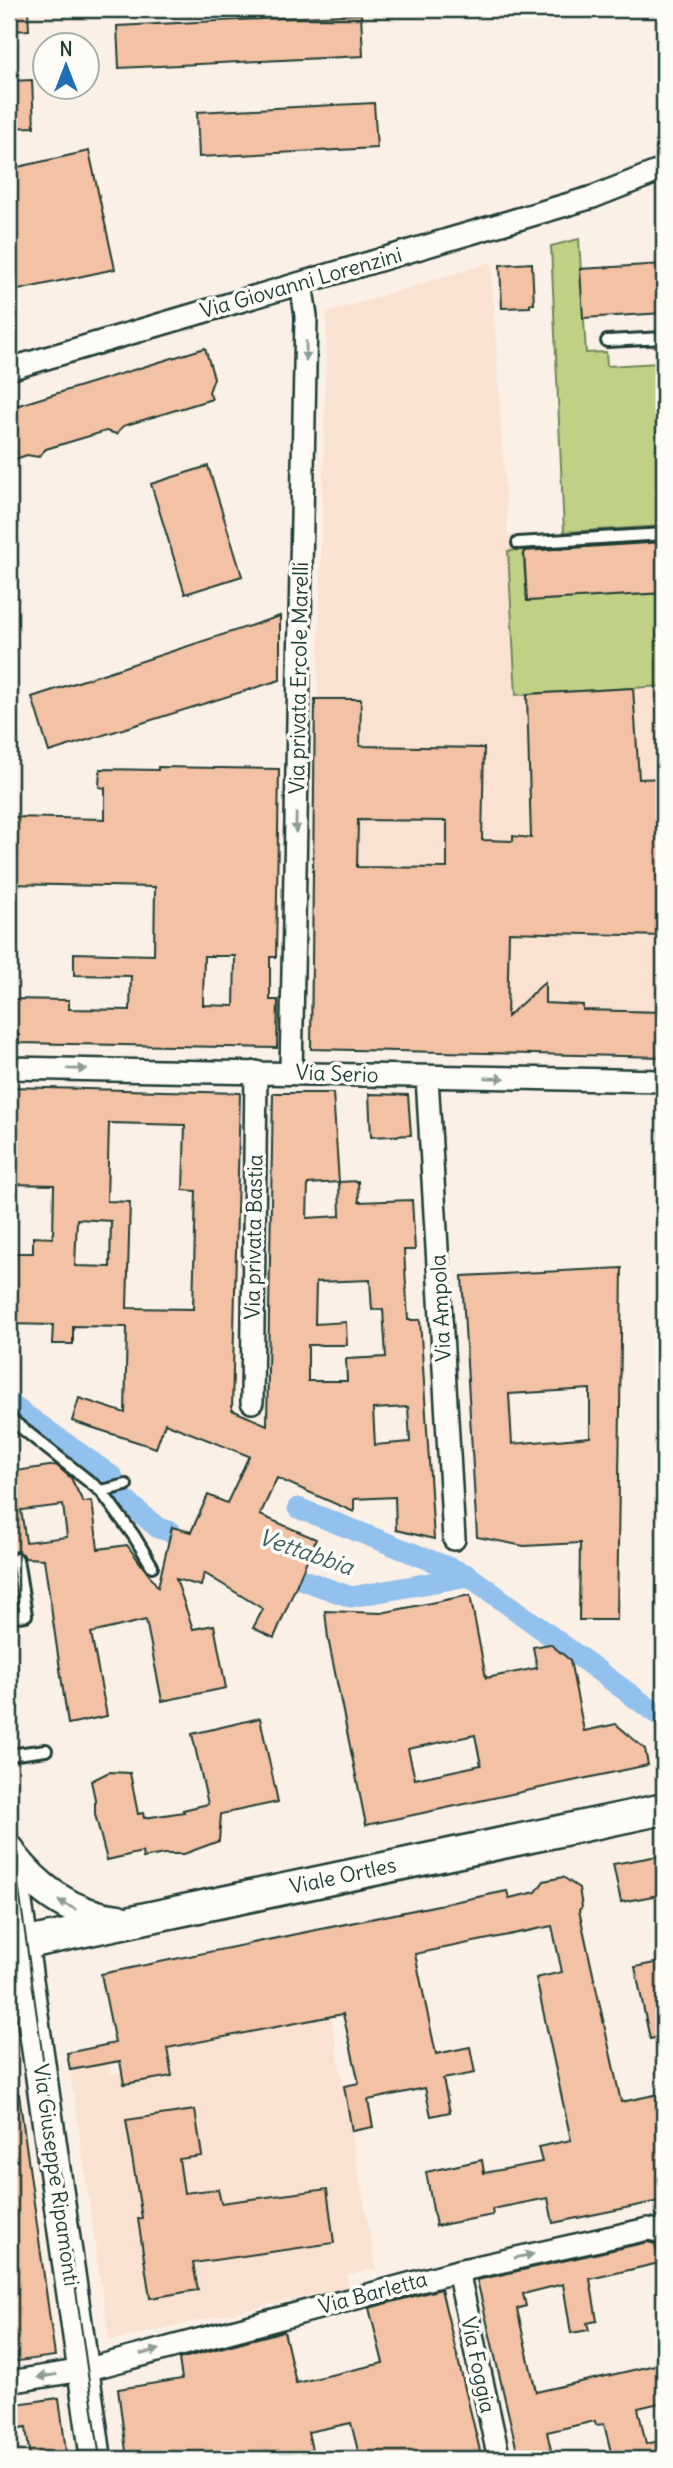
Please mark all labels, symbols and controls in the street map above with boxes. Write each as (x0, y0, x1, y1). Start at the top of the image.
north arrow (32, 32, 102, 102)
text: N (59, 37, 73, 61)
street label: Via Giovanni Lorenzini (197, 241, 405, 324)
one-way arrow (300, 340, 311, 362)
street label: Via privata Ercole Marelli (283, 562, 314, 794)
one-way arrow (290, 813, 302, 835)
street label: Via Serio (295, 1059, 379, 1088)
one-way arrow (66, 1063, 88, 1075)
one-way arrow (485, 1072, 507, 1083)
street label: Via privata Bastia (239, 1154, 268, 1320)
street label: Via Ampola (424, 1254, 457, 1362)
water label: Vettabbia (255, 1522, 359, 1582)
street label: Viale Ortles (287, 1851, 399, 1900)
one-way arrow (57, 1899, 77, 1910)
street label: Via Giuseppe Ripamonti (28, 2062, 85, 2288)
one-way arrow (513, 2251, 535, 2262)
street label: Via Barletta (316, 2265, 430, 2320)
street label: Via Foggia (455, 2314, 502, 2415)
one-way arrow (140, 2346, 162, 2357)
one-way arrow (36, 2371, 58, 2382)

